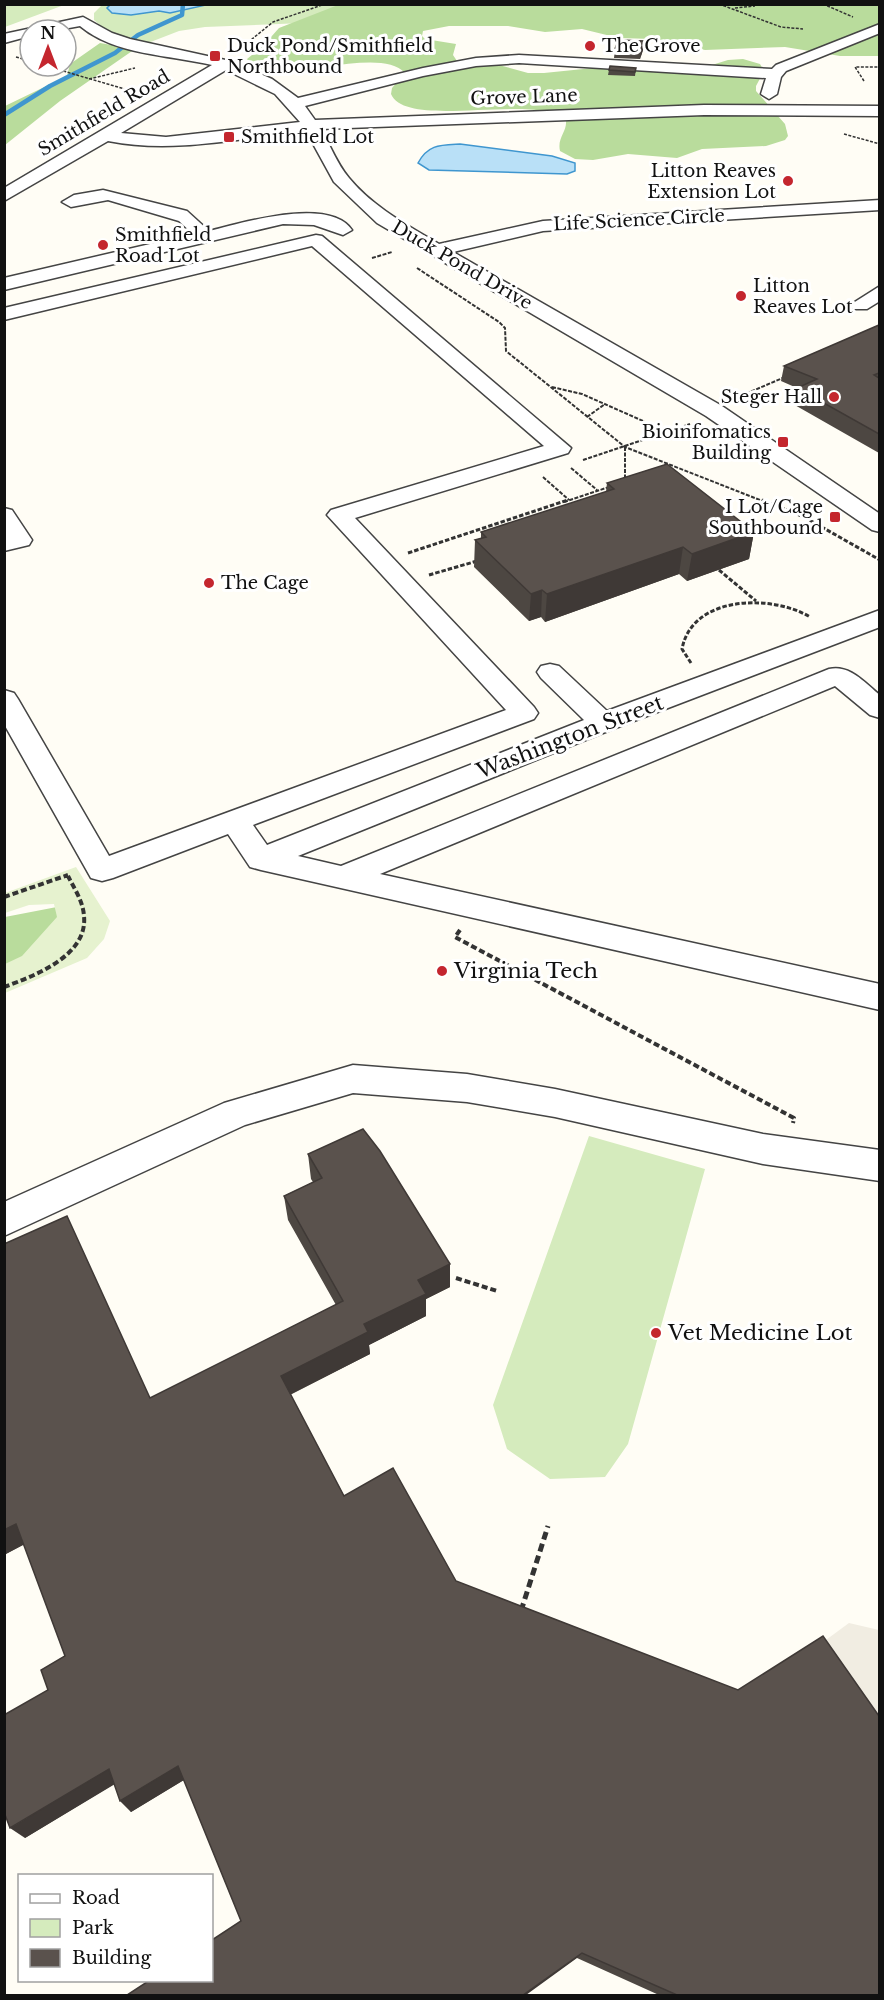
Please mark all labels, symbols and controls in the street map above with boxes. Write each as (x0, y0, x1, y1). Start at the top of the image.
north arrow (18, 18, 78, 78)
text: N (40, 23, 56, 43)
place label: Duck Pond/Smithfield Northbound (227, 35, 433, 78)
place label: The Grove (602, 35, 701, 57)
marker: The Grove (583, 39, 597, 53)
marker: Duck Pond/Smithfield Northbound (208, 49, 222, 63)
street label: Smithfield Road (34, 65, 174, 161)
street label: Grove Lane (470, 84, 578, 110)
place label: Smithfield Lot (241, 126, 374, 148)
marker: Smithfield Lot (222, 130, 236, 144)
place label: Litton Reaves Extension Lot (647, 160, 776, 203)
marker: Litton Reaves Extension Lot (781, 174, 795, 188)
street label: Life Science Circle (553, 205, 725, 235)
street label: Duck Pond Drive (388, 216, 536, 314)
place label: Smithfield Road Lot (115, 224, 211, 267)
marker: Smithfield Road Lot (96, 238, 110, 252)
place label: Litton Reaves Lot (753, 275, 853, 318)
marker: Litton Reaves Lot (734, 289, 748, 303)
place label: Steger Hall (721, 386, 822, 408)
marker: Steger Hall (827, 390, 841, 404)
place label: Bioinfomatics Building (642, 421, 771, 464)
marker: Bioinfomatics Building (776, 435, 790, 449)
place label: I Lot/Cage Southbound (708, 496, 823, 539)
marker: I Lot/Cage Southbound (828, 510, 842, 524)
place label: The Cage (221, 572, 309, 594)
marker: The Cage (202, 576, 216, 590)
street label: Washington Street (472, 689, 667, 785)
place label: Virginia Tech (453, 958, 598, 984)
marker: Virginia Tech (435, 964, 449, 978)
place label: Vet Medicine Lot (667, 1320, 852, 1346)
marker: Vet Medicine Lot (649, 1326, 663, 1340)
legend (18, 1874, 213, 1982)
text: Road (72, 1887, 120, 1909)
text: Park (72, 1917, 114, 1939)
text: Building (72, 1947, 151, 1969)

